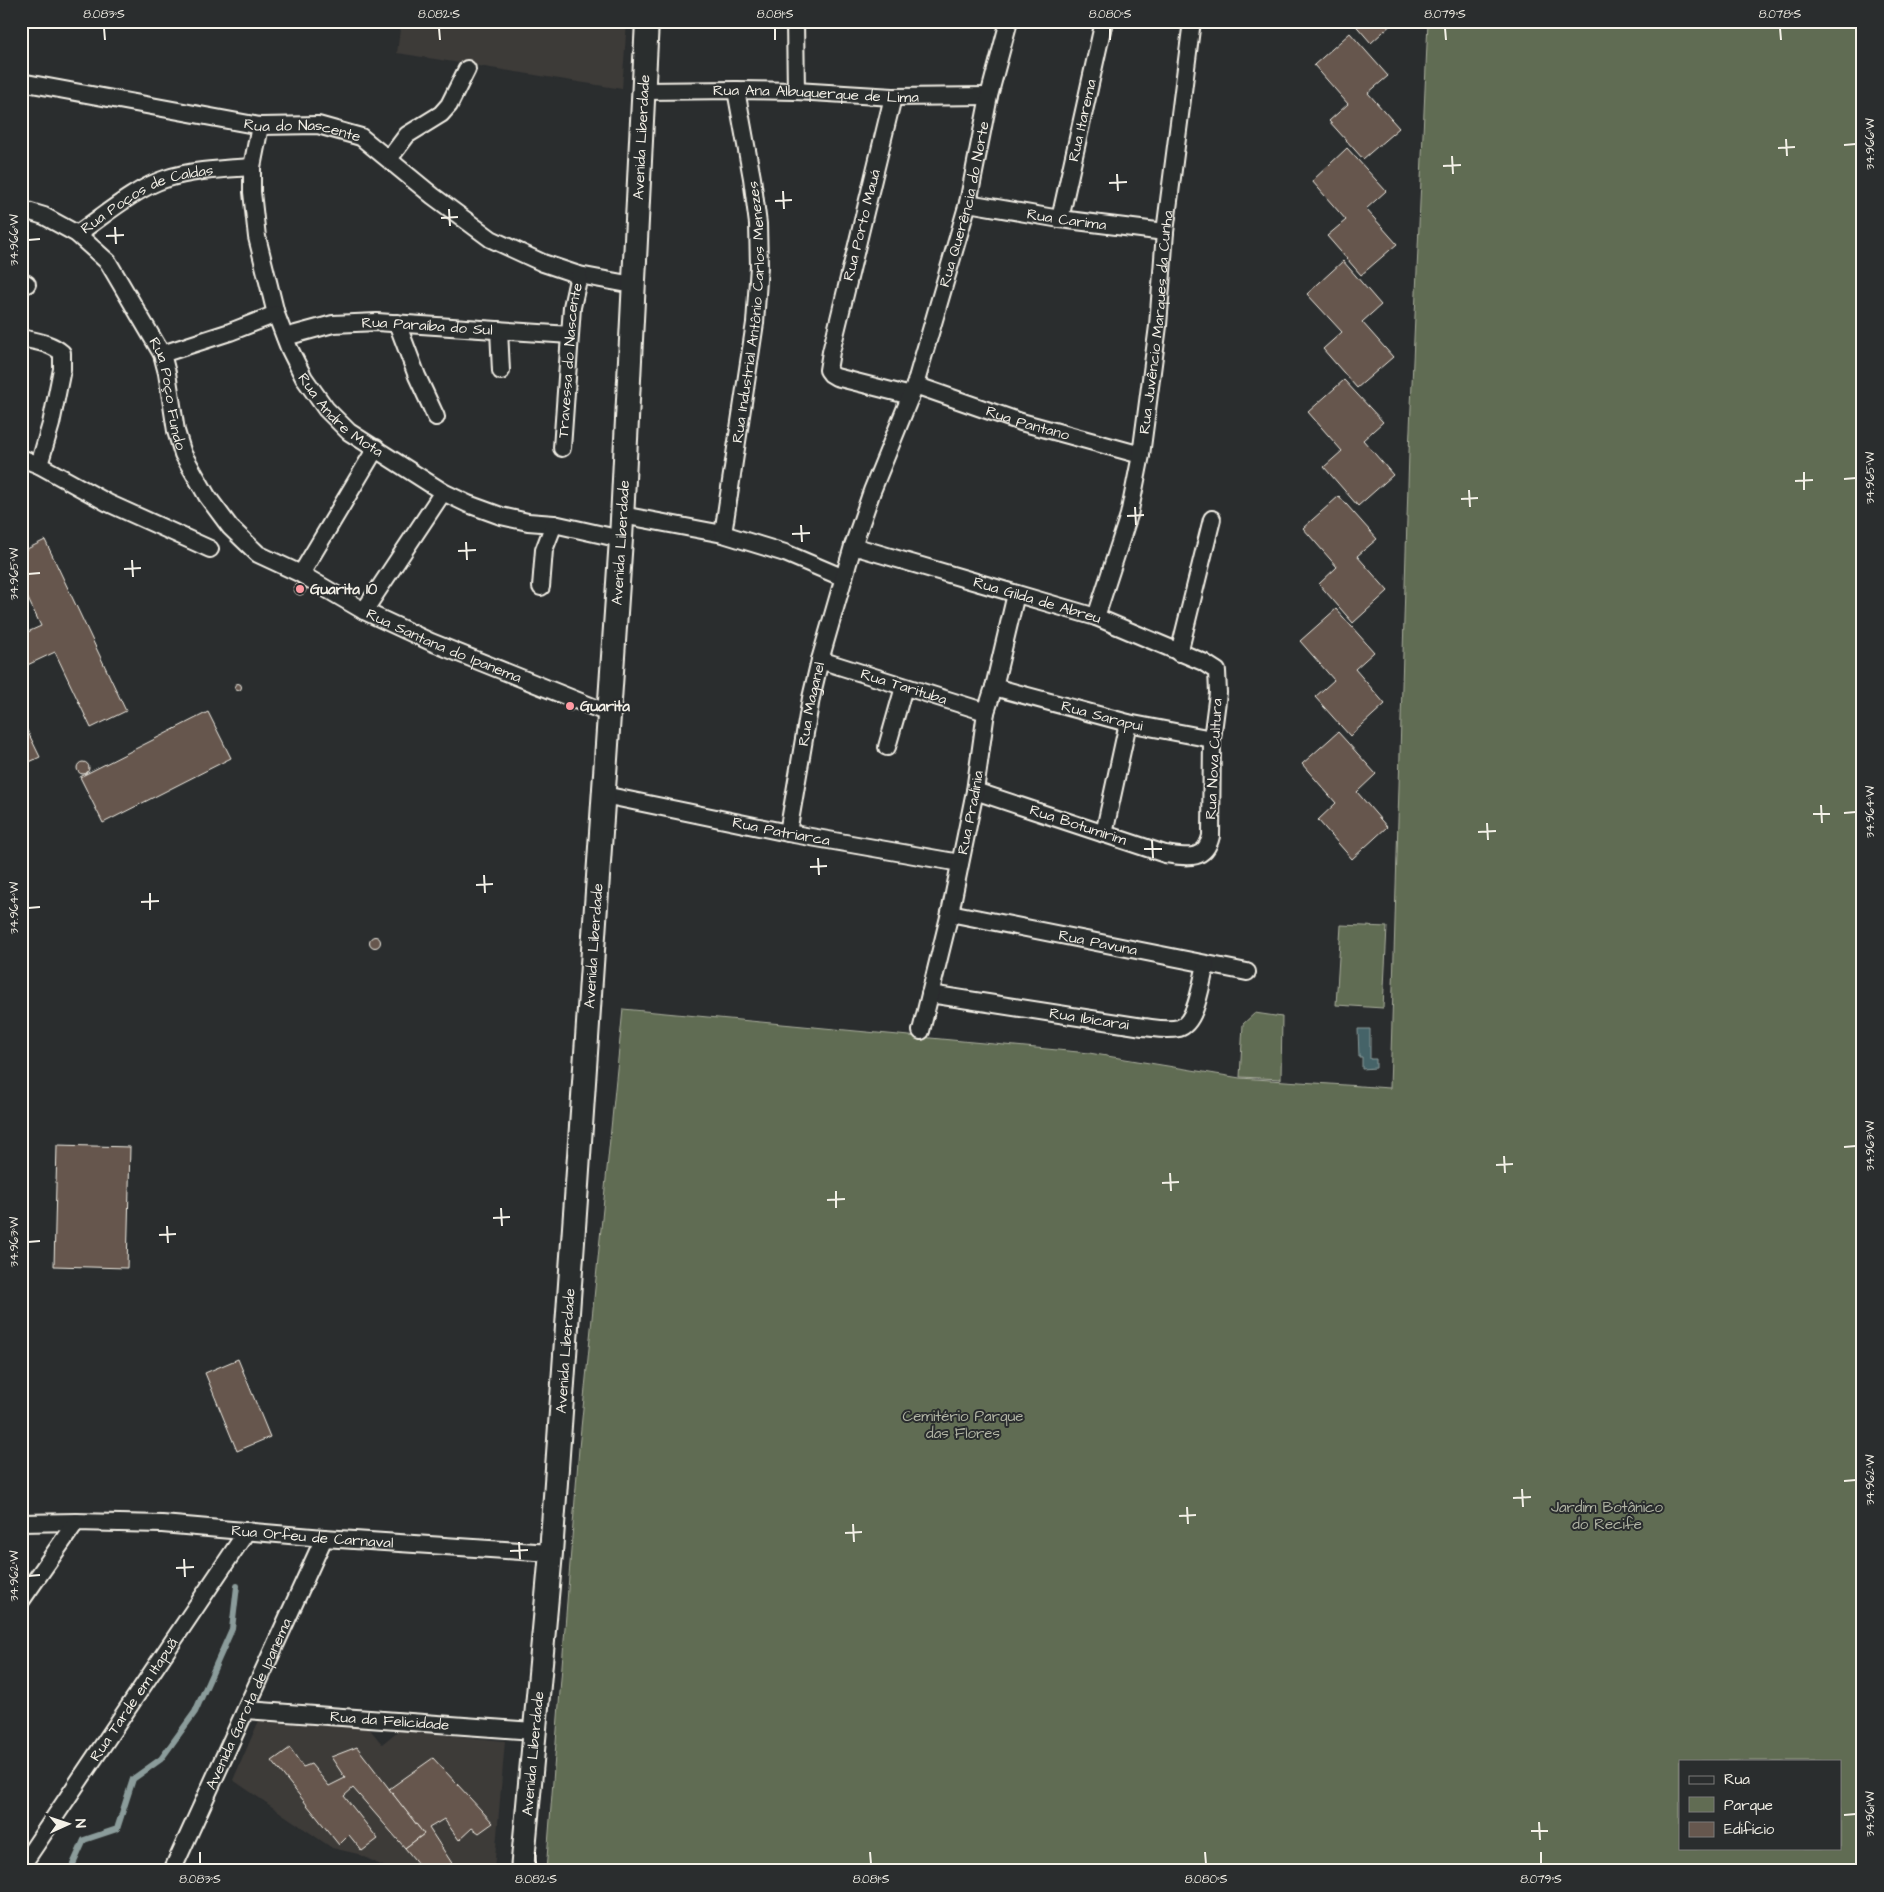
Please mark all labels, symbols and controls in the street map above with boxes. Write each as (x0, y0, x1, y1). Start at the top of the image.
text: 8.083°S (83, 6, 125, 23)
text: 8.082°S (418, 6, 460, 23)
text: 8.081°S (757, 6, 794, 23)
text: 8.080°S (1089, 6, 1132, 23)
text: 8.079°S (1424, 6, 1466, 23)
text: 8.078°S (1759, 6, 1802, 23)
street label: Avenida Liberdade (628, 74, 655, 200)
street label: Rua Itarema (1063, 77, 1101, 164)
street label: Rua Ana Albuquerque de Lima (713, 79, 919, 108)
street label: Rua do Nascente (242, 113, 363, 147)
text: 34.966°W (1862, 117, 1879, 170)
street label: Rua Querência do Norte (934, 119, 994, 289)
street label: Rua Poços de Caldas (76, 159, 215, 239)
street label: Rua Porto Mauá (838, 167, 886, 283)
street label: Rua Industrial Antônio Carlos Menezes (726, 179, 770, 444)
street label: Rua Carima (1025, 203, 1108, 235)
street label: Rua Juvêncio Marques da Cunha (1133, 209, 1178, 435)
text: 34.966°W (6, 213, 23, 266)
street label: Travessa do Nascente (552, 281, 588, 439)
street label: Rua Paraíba do Sul (361, 311, 493, 340)
street label: Rua Poço Fundo (144, 333, 192, 453)
street label: Rua Andre Mota (293, 368, 388, 462)
street label: Rua Pantano (983, 400, 1072, 446)
text: 34.965°W (1862, 451, 1879, 504)
street label: Avenida Liberdade (606, 480, 634, 606)
text: 34.965°W (6, 547, 23, 600)
street label: Rua Gilda de Abreu (971, 571, 1105, 629)
place label: Guarita 10 (310, 579, 378, 600)
marker: Guarita 10 (294, 583, 306, 595)
street label: Rua Santana do Ipanema (363, 603, 525, 688)
street label: Rua Maganel (792, 660, 830, 748)
street label: Rua Tarituba (858, 663, 950, 710)
street label: Rua Sarapui (1059, 695, 1145, 736)
place label: Guarita (580, 696, 630, 717)
street label: Rua Nova Cultura (1200, 697, 1228, 820)
marker: Guarita (564, 700, 576, 712)
street label: Rua Pradinia (952, 769, 988, 856)
text: 34.964°W (1862, 785, 1879, 838)
street label: Rua Botumirim (1027, 799, 1130, 851)
street label: Rua Patriarca (731, 811, 832, 851)
text: 34.964°W (6, 881, 23, 934)
street label: Avenida Liberdade (579, 883, 608, 1009)
street label: Rua Pavuna (1057, 924, 1140, 961)
street label: Rua Ibicarai (1048, 1002, 1131, 1035)
text: 34.963°W (1862, 1120, 1879, 1171)
text: 34.963°W (6, 1216, 23, 1267)
street label: Avenida Liberdade (550, 1288, 580, 1414)
park label: Cemitério Parque das Flores (903, 1406, 1023, 1444)
text: 34.962°W (1862, 1454, 1879, 1506)
park label: Jardim Botânico do Recife (1551, 1497, 1664, 1535)
street label: Rua Orfeu de Carnaval (231, 1520, 394, 1553)
text: 34.962°W (6, 1550, 23, 1602)
street label: Avenida Garota de Ipanema (200, 1614, 297, 1793)
street label: Rua Tarde em Itapuã (85, 1633, 183, 1765)
street label: Avenida Liberdade (517, 1690, 549, 1817)
street label: Rua da Felicidade (329, 1706, 450, 1735)
legend (1679, 1760, 1842, 1850)
text: Rua (1724, 1769, 1750, 1790)
text: 34.961°W (1862, 1790, 1879, 1837)
text: Parque (1724, 1795, 1773, 1816)
north arrow (42, 1800, 92, 1850)
text: N (70, 1818, 90, 1828)
text: Edifício (1724, 1819, 1775, 1840)
text: 8.083°S (179, 1871, 221, 1888)
text: 8.082°S (515, 1871, 557, 1888)
text: 8.081°S (853, 1871, 890, 1888)
text: 8.080°S (1185, 1871, 1228, 1888)
text: 8.079°S (1520, 1871, 1562, 1888)

